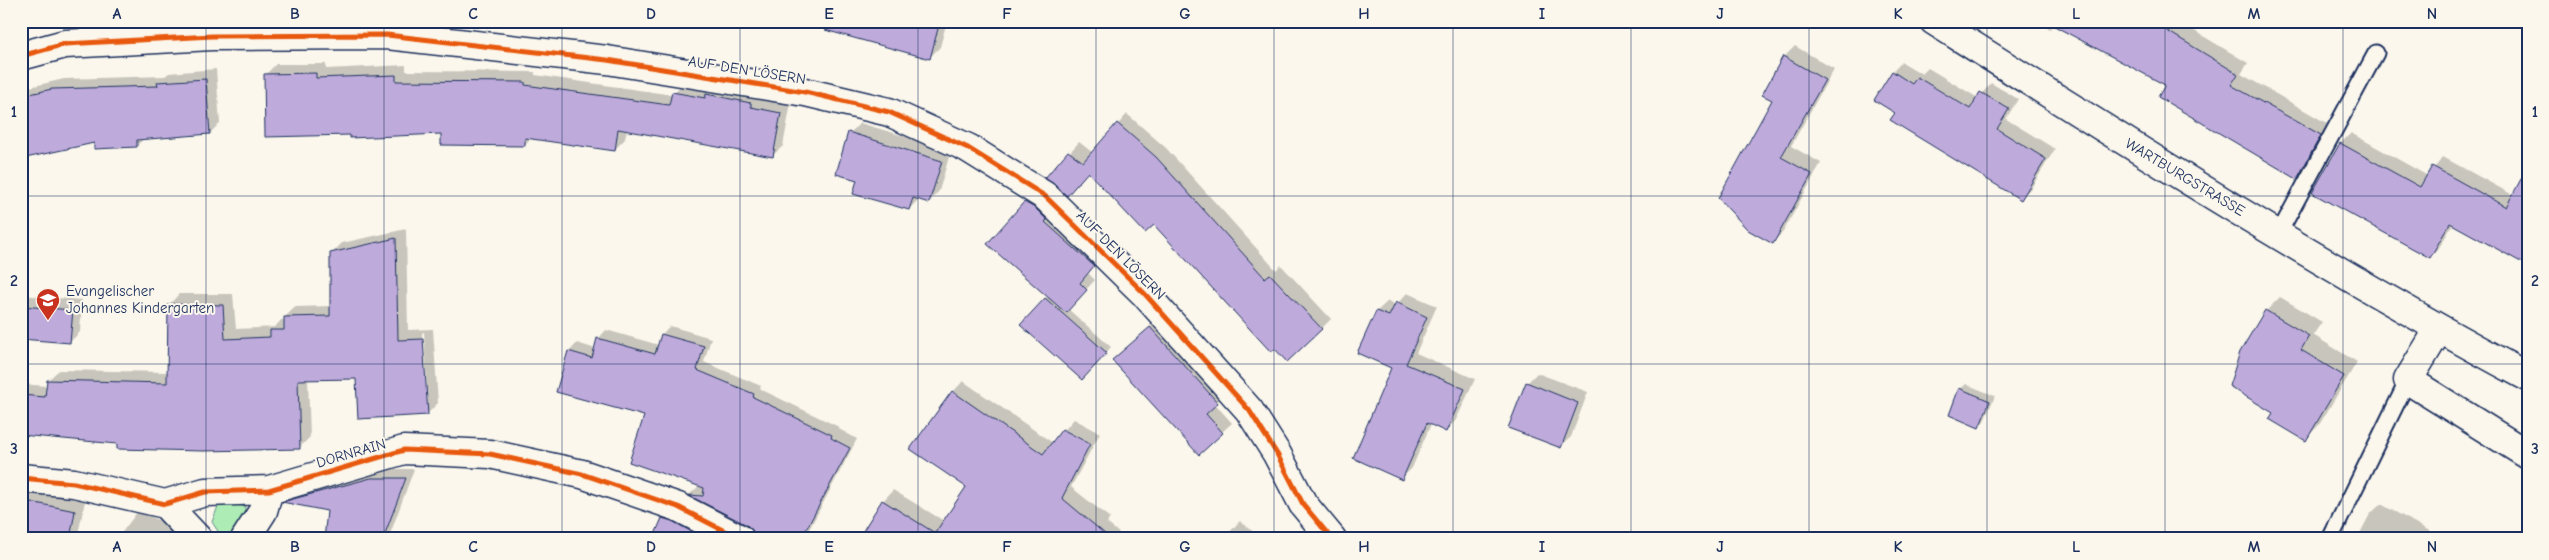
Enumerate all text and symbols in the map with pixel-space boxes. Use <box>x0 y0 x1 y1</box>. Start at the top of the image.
text: A <box>113 5 122 23</box>
text: B <box>290 5 300 23</box>
text: C <box>468 5 478 23</box>
text: D <box>646 5 656 23</box>
text: E <box>824 5 834 23</box>
text: F <box>1002 5 1012 23</box>
text: G <box>1179 5 1191 23</box>
text: H <box>1358 5 1370 23</box>
text: I <box>1539 5 1545 23</box>
text: J <box>1716 5 1724 23</box>
text: K <box>1893 5 1903 23</box>
text: L <box>2072 5 2080 23</box>
text: M <box>2248 5 2261 23</box>
text: N <box>2427 5 2437 23</box>
street label: AUF DEN LÖSERN <box>687 52 807 88</box>
text: 1 <box>11 103 17 121</box>
text: 1 <box>2532 103 2538 121</box>
street label: WARTBURGSTRASSE <box>2122 134 2248 220</box>
street label: AUF DEN LÖSERN <box>1073 207 1169 303</box>
text: 2 <box>10 272 18 290</box>
text: 2 <box>2531 272 2539 290</box>
place label: Evangelischer Johannes Kindergarten <box>66 282 214 317</box>
school or university icon: Evangelischer Johannes Kindergarten <box>35 287 61 321</box>
street label: DORNRAIN <box>314 435 388 471</box>
text: 3 <box>10 440 18 458</box>
text: 3 <box>2531 440 2539 458</box>
text: A <box>113 538 122 556</box>
text: B <box>290 538 300 556</box>
text: C <box>468 538 478 556</box>
text: D <box>646 538 656 556</box>
text: E <box>824 538 834 556</box>
text: F <box>1002 538 1012 556</box>
text: G <box>1179 538 1191 556</box>
text: H <box>1358 538 1370 556</box>
text: I <box>1539 538 1545 556</box>
text: J <box>1716 538 1724 556</box>
text: K <box>1893 538 1903 556</box>
text: L <box>2072 538 2080 556</box>
text: M <box>2248 538 2261 556</box>
text: N <box>2427 538 2437 556</box>

